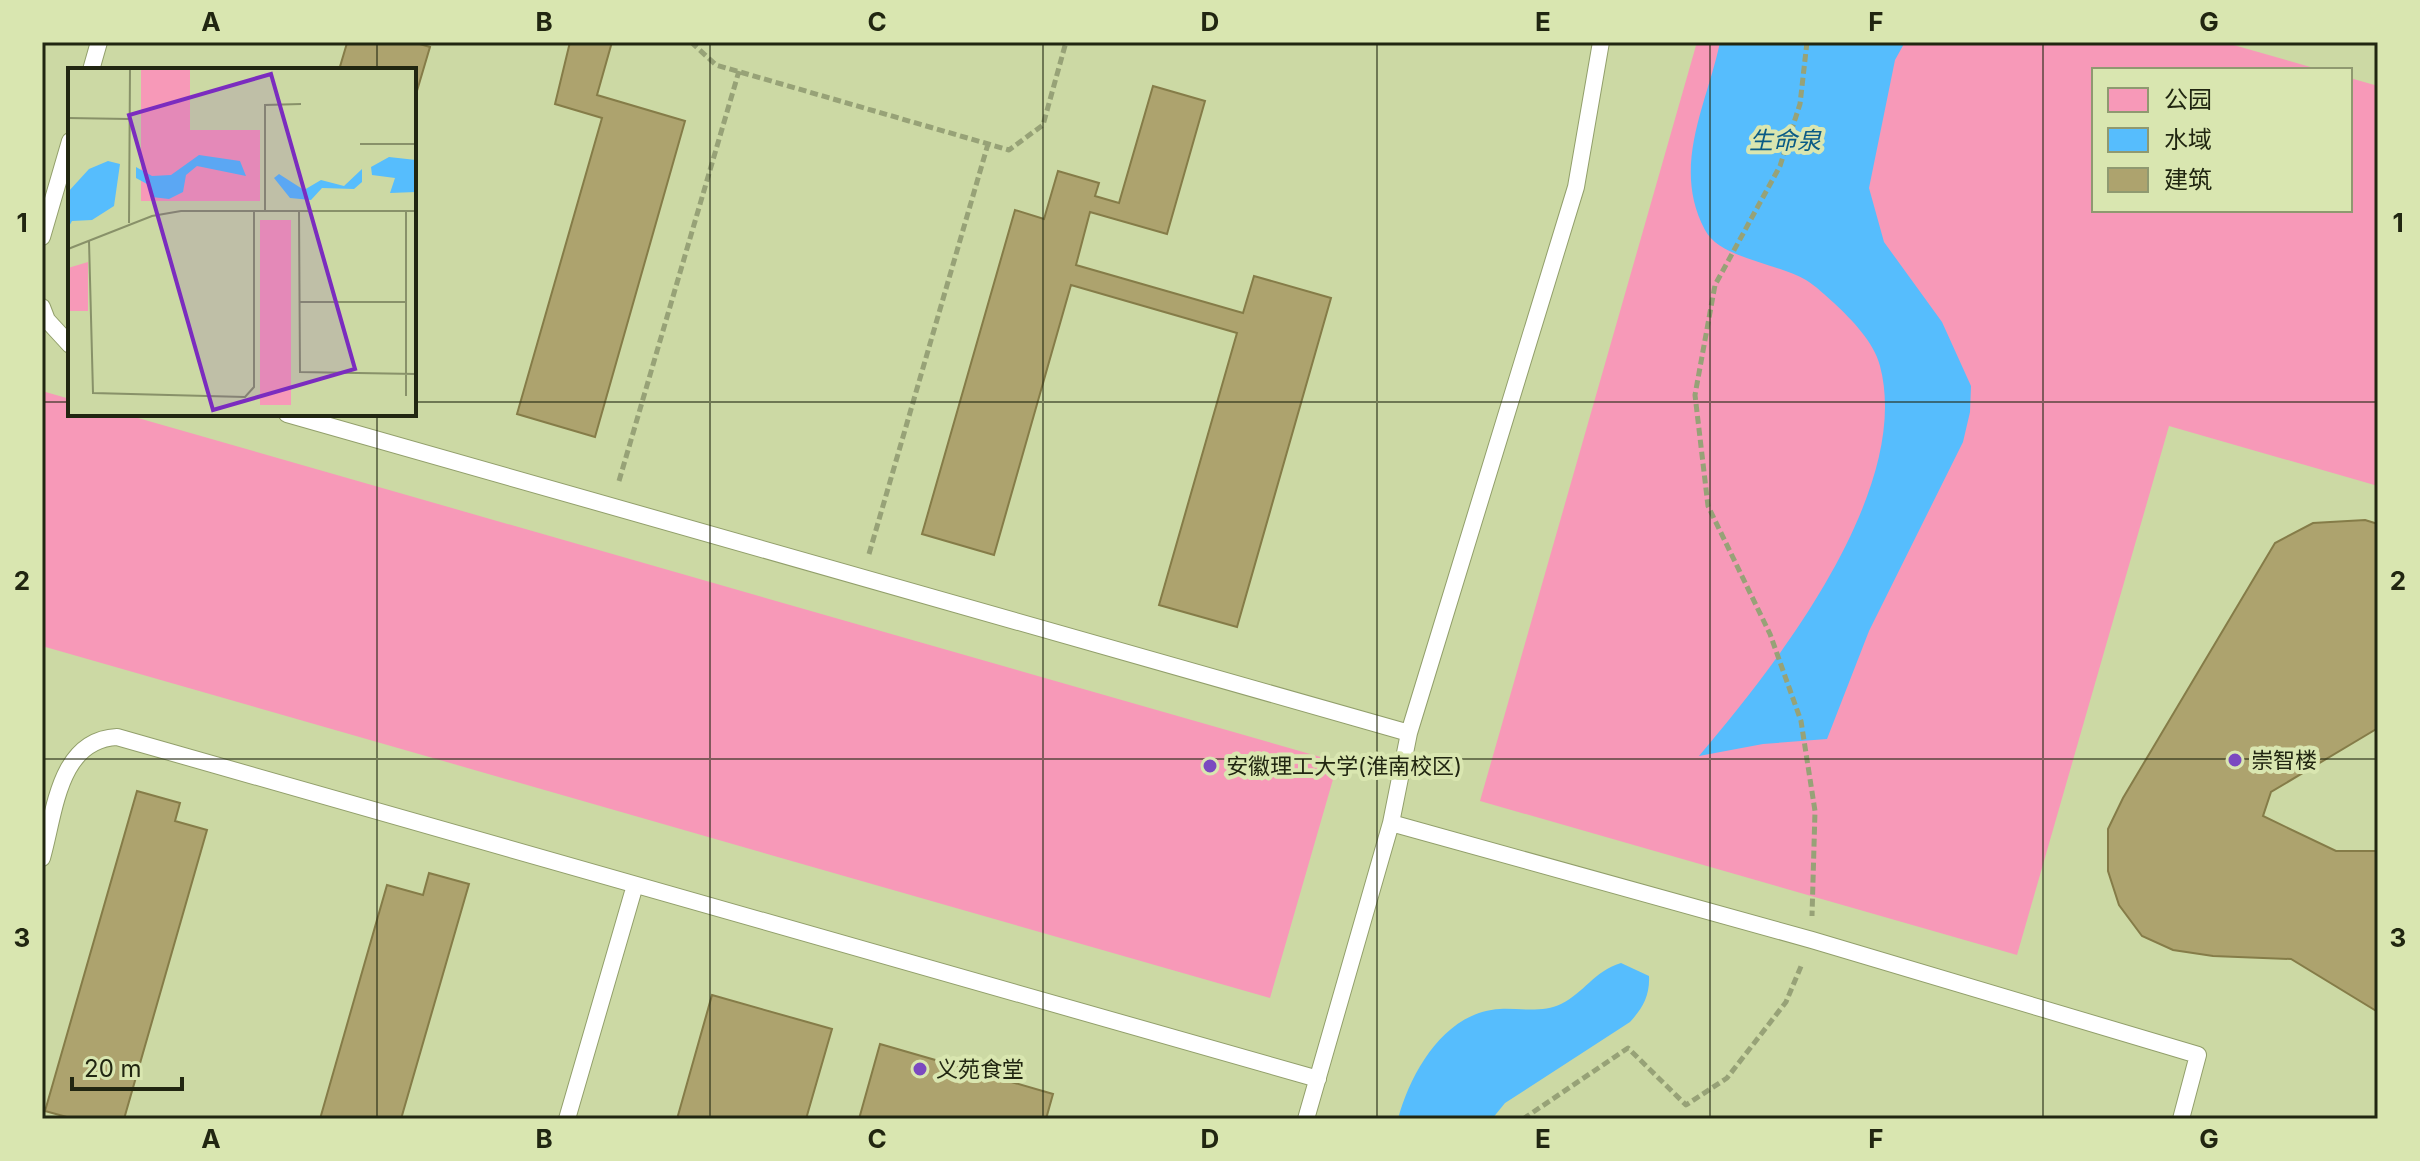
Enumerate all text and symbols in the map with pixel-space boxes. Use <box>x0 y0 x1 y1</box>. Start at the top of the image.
text: A <box>201 6 221 37</box>
text: B <box>535 6 553 37</box>
text: C <box>867 6 887 37</box>
text: D <box>1201 6 1219 37</box>
text: E <box>1535 6 1551 37</box>
text: F <box>1868 6 1884 37</box>
text: G <box>2199 6 2219 37</box>
inset map <box>68 68 416 416</box>
legend <box>2092 68 2352 212</box>
text: 公园 <box>2164 85 2212 114</box>
text: 水域 <box>2164 125 2212 154</box>
water label: 生命泉 <box>1749 126 1822 155</box>
text: 建筑 <box>2164 165 2212 194</box>
text: 1 <box>16 207 28 238</box>
text: 1 <box>2392 207 2404 238</box>
text: 2 <box>14 565 30 596</box>
text: 2 <box>2390 565 2406 596</box>
place label: 崇智楼 <box>2251 747 2317 773</box>
marker: 崇智楼 <box>2226 751 2244 769</box>
place label: 安徽理工大学(淮南校区) <box>1226 753 1462 779</box>
marker: 安徽理工大学(淮南校区) <box>1201 757 1219 775</box>
text: 3 <box>14 922 30 953</box>
text: 3 <box>2390 922 2406 953</box>
scale bar <box>72 1041 182 1091</box>
text: 20 m <box>84 1054 142 1083</box>
place label: 义苑食堂 <box>936 1056 1024 1082</box>
marker: 义苑食堂 <box>911 1060 929 1078</box>
text: A <box>201 1123 221 1154</box>
text: B <box>535 1123 553 1154</box>
text: C <box>867 1123 887 1154</box>
text: D <box>1201 1123 1219 1154</box>
text: E <box>1535 1123 1551 1154</box>
text: F <box>1868 1123 1884 1154</box>
text: G <box>2199 1123 2219 1154</box>

